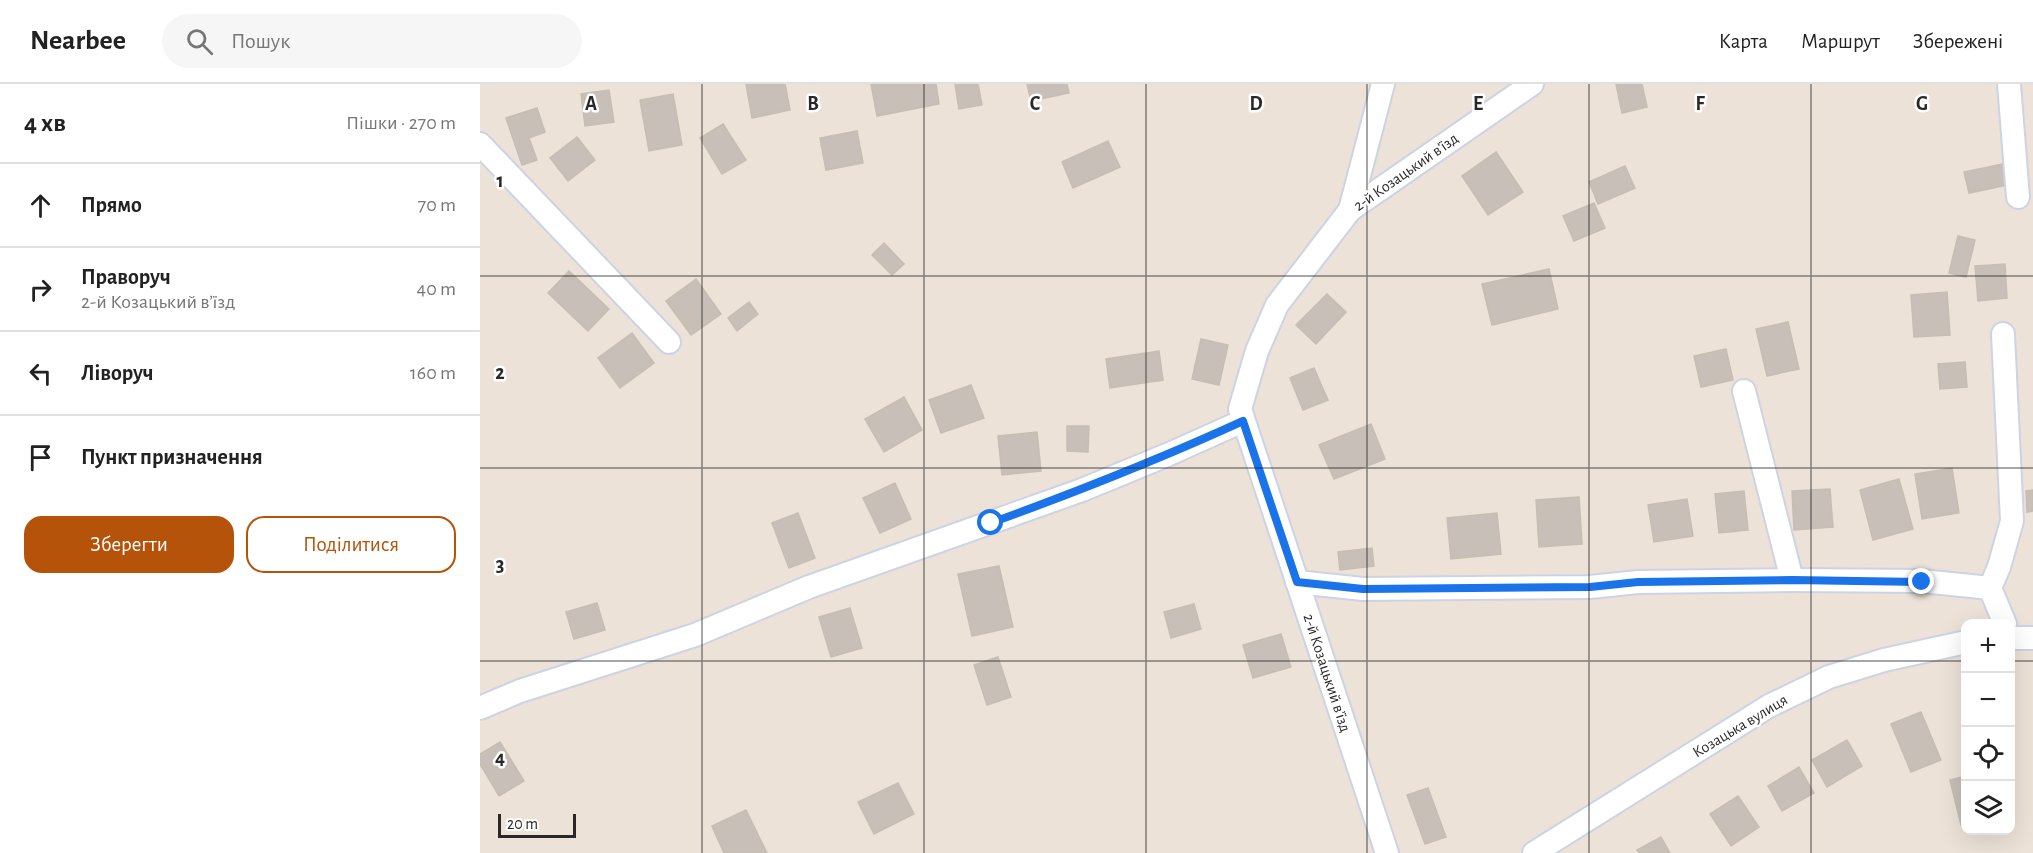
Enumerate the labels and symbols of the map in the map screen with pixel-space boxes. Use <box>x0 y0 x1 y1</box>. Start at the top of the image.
text: A <box>585 94 597 114</box>
text: B <box>807 94 819 114</box>
text: C <box>1030 94 1041 114</box>
text: D <box>1249 94 1263 114</box>
text: E <box>1473 94 1483 114</box>
text: F <box>1695 94 1705 114</box>
text: G <box>1916 94 1928 114</box>
street label: 2-й Козацький в’їзд <box>1351 130 1461 214</box>
text: 1 <box>496 171 504 191</box>
text: 2 <box>495 363 505 383</box>
route start <box>977 509 1003 535</box>
text: 3 <box>496 555 504 575</box>
route end <box>1908 568 1934 594</box>
street label: 2-й Козацький в’їзд <box>1300 612 1354 734</box>
street label: Козацька вулиця <box>1690 691 1791 761</box>
text: 4 <box>495 748 505 768</box>
scale bar <box>498 811 576 838</box>

